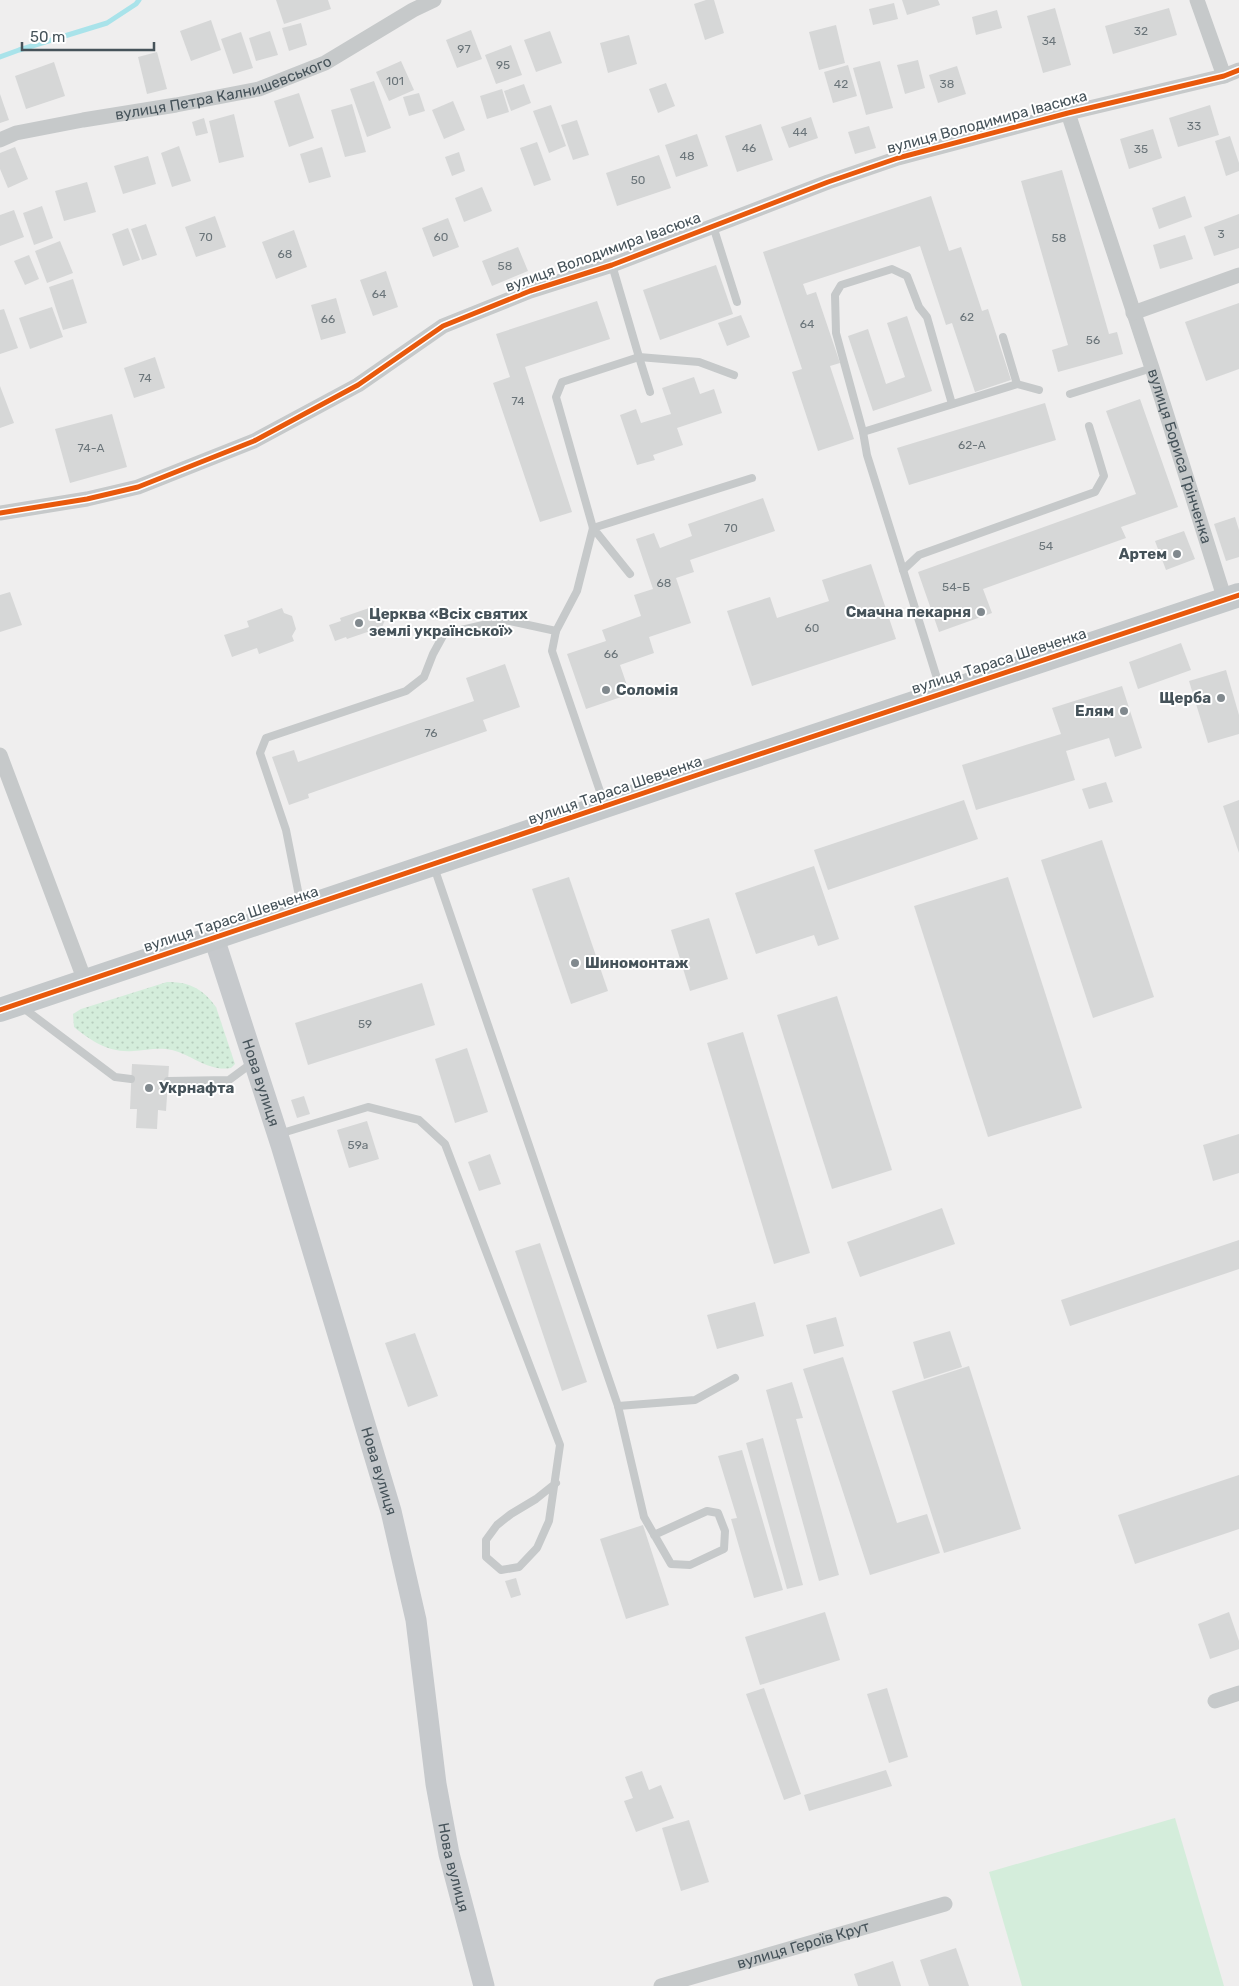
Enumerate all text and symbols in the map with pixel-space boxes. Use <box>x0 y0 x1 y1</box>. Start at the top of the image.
scale bar <box>22 20 155 52</box>
house number: 32 <box>1134 24 1148 38</box>
text: 50 m <box>30 28 65 46</box>
house number: 34 <box>1042 34 1057 48</box>
house number: 97 <box>457 42 471 56</box>
street label: вулиця Петра Калнишевського <box>114 52 335 124</box>
house number: 95 <box>496 58 510 72</box>
house number: 101 <box>386 74 404 88</box>
house number: 42 <box>834 77 848 91</box>
house number: 38 <box>940 77 954 91</box>
street label: вулиця Володимира Івасюка <box>885 87 1089 157</box>
house number: 33 <box>1187 119 1201 133</box>
house number: 44 <box>793 125 808 139</box>
house number: 46 <box>742 141 756 155</box>
house number: 35 <box>1134 142 1148 156</box>
house number: 48 <box>679 149 695 163</box>
house number: 50 <box>631 173 645 187</box>
street label: вулиця Володимира Івасюка <box>503 208 703 296</box>
house number: 3 <box>1217 227 1225 241</box>
house number: 70 <box>199 230 213 244</box>
house number: 60 <box>434 230 448 244</box>
house number: 58 <box>1052 231 1066 245</box>
house number: 68 <box>278 247 292 261</box>
house number: 58 <box>498 259 512 273</box>
house number: 64 <box>372 287 387 301</box>
house number: 62 <box>960 310 974 324</box>
house number: 66 <box>321 312 335 326</box>
house number: 64 <box>800 317 815 331</box>
house number: 56 <box>1086 333 1100 347</box>
street label: вулиця Бориса Грінченка <box>1144 367 1216 546</box>
house number: 74 <box>138 371 152 385</box>
house number: 74 <box>511 394 525 408</box>
house number: 62-А <box>958 438 986 452</box>
house number: 74-А <box>77 441 105 455</box>
house number: 70 <box>724 521 738 535</box>
house number: 54 <box>1039 539 1054 553</box>
place label: Артем <box>1119 545 1167 563</box>
marker: Артем <box>1171 548 1183 560</box>
house number: 68 <box>657 576 671 590</box>
house number: 54-Б <box>942 580 970 594</box>
place label: Смачна пекарня <box>846 603 971 621</box>
place label: Церква «Всіх святих землі української» <box>369 605 528 640</box>
marker: Смачна пекарня <box>975 606 987 618</box>
marker: Церква «Всіх святих землі української» <box>353 617 365 629</box>
house number: 60 <box>805 621 819 635</box>
street label: вулиця Тараса Шевченка <box>909 624 1089 698</box>
house number: 66 <box>604 647 618 661</box>
place label: Соломiя <box>616 681 678 699</box>
marker: Соломiя <box>600 684 612 696</box>
place label: Щерба <box>1159 689 1211 707</box>
marker: Щерба <box>1215 692 1227 704</box>
place label: Елям <box>1075 702 1114 720</box>
marker: Елям <box>1118 705 1130 717</box>
house number: 76 <box>424 726 438 740</box>
street label: вулиця Тараса Шевченка <box>526 752 704 828</box>
street label: вулиця Тараса Шевченка <box>141 882 321 956</box>
place label: Шиномонтаж <box>585 954 689 972</box>
marker: Шиномонтаж <box>569 957 581 969</box>
house number: 59 <box>358 1017 372 1031</box>
street label: Нова вулиця <box>238 1036 283 1129</box>
place label: Укрнафта <box>159 1079 234 1097</box>
marker: Укрнафта <box>143 1082 155 1094</box>
house number: 59а <box>348 1138 368 1152</box>
street label: Нова вулиця <box>357 1425 401 1517</box>
street label: Нова вулиця <box>434 1821 473 1914</box>
street label: вулиця Героїв Крут <box>735 1917 872 1973</box>

